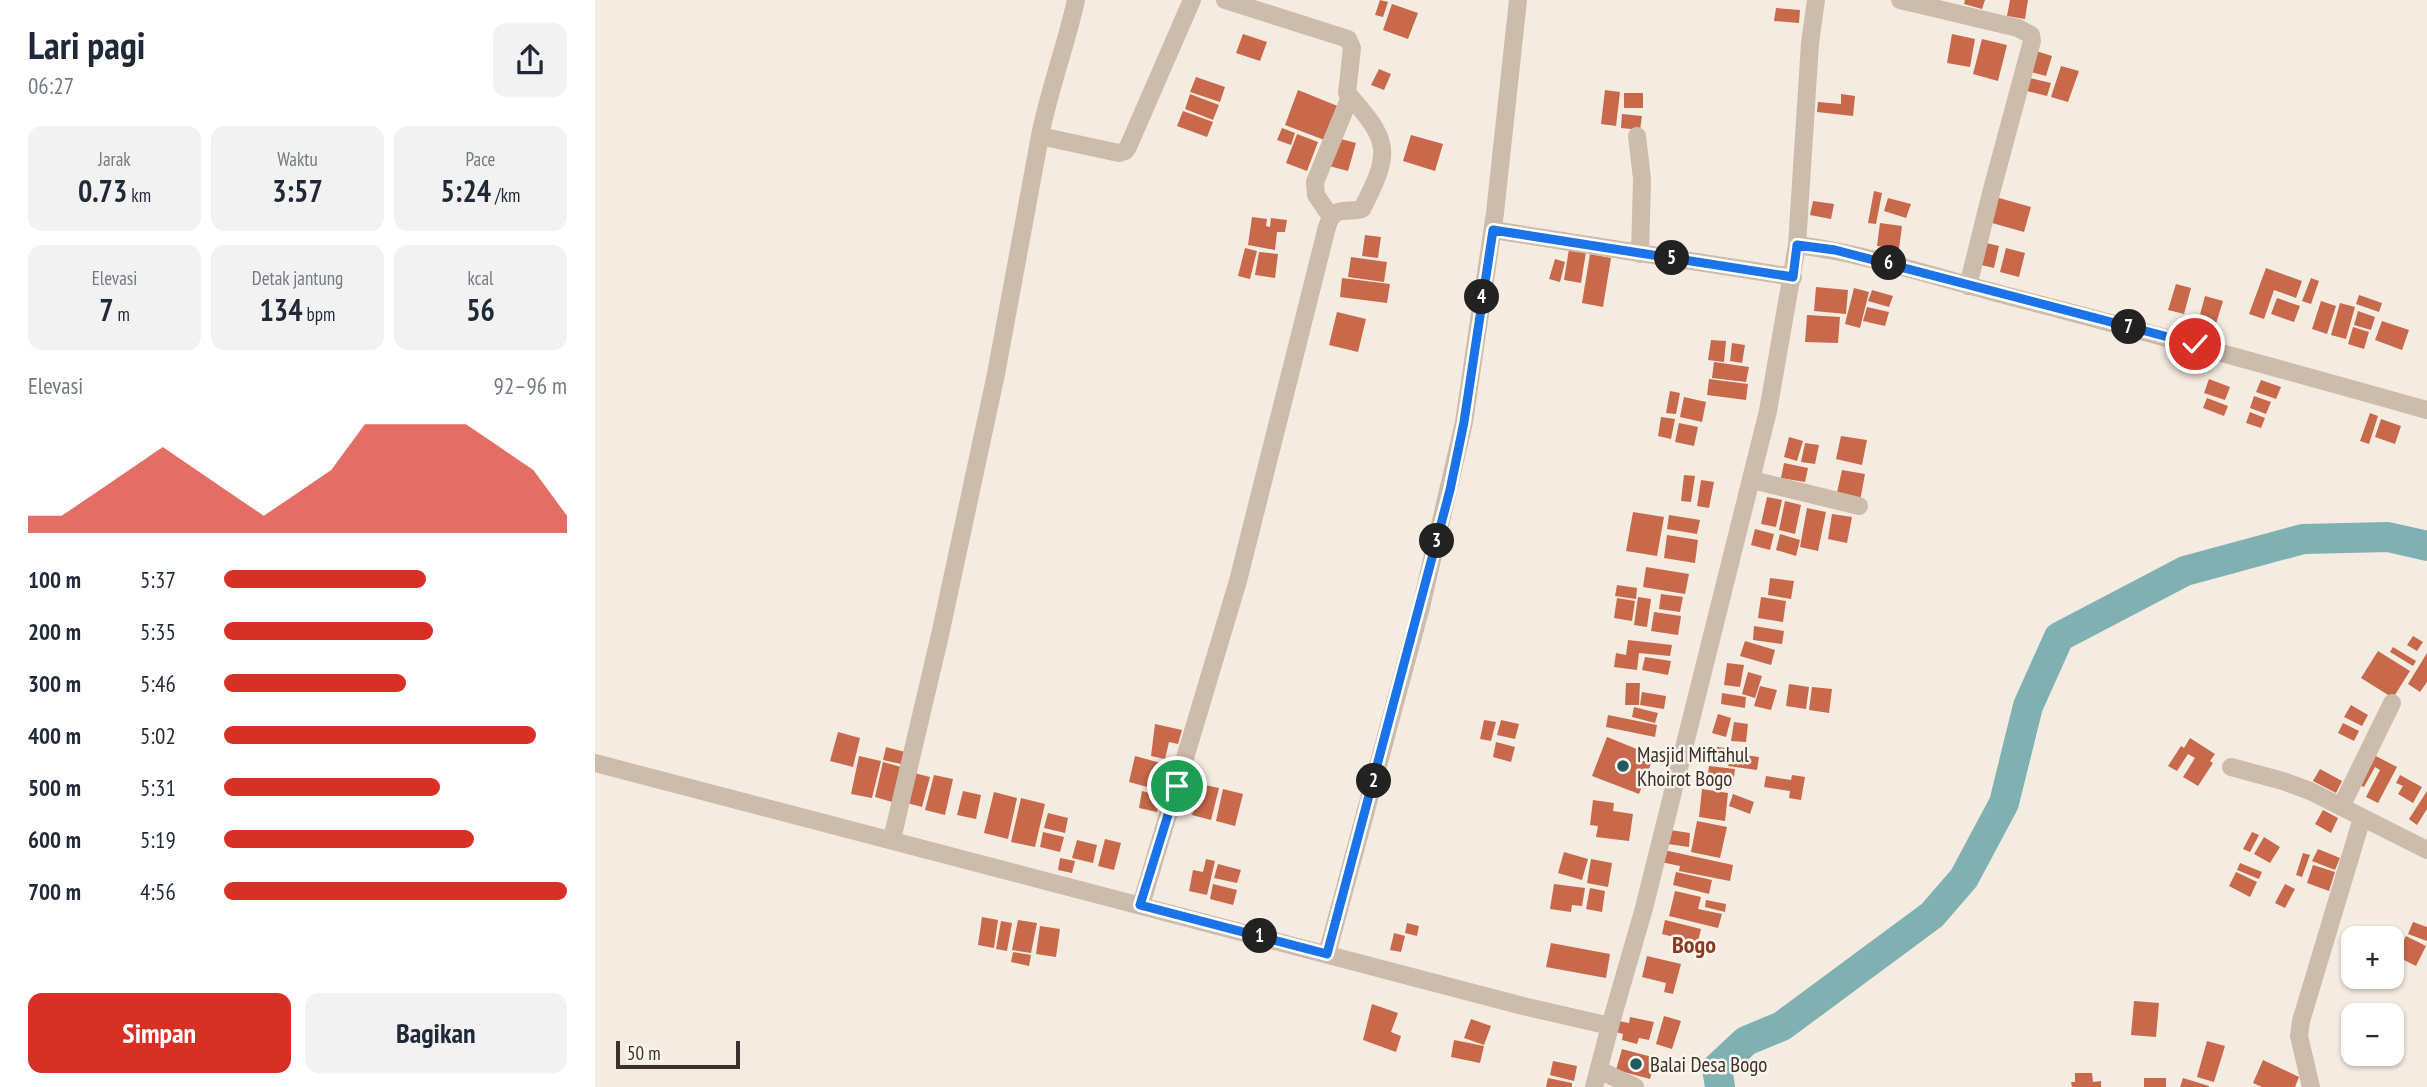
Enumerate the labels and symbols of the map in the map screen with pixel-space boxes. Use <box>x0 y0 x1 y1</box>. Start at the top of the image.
pin: 5 <box>1655 240 1689 276</box>
pin: 6 <box>1871 246 1907 280</box>
pin: 4 <box>1465 280 1499 314</box>
pin: 7 <box>2111 310 2147 344</box>
pin <box>2165 314 2225 374</box>
pin: 3 <box>1419 524 1455 558</box>
place label: Masjid Miftahul Khoirot Bogo <box>1637 741 1749 792</box>
pin <box>1147 756 1207 816</box>
marker: Masjid Miftahul Khoirot Bogo <box>1615 758 1631 774</box>
pin: 2 <box>1357 764 1391 798</box>
pin: 1 <box>1243 918 1277 954</box>
district label: Bogo <box>1672 929 1716 960</box>
scale bar <box>616 1038 740 1070</box>
place label: Balai Desa Bogo <box>1650 1051 1767 1078</box>
marker: Balai Desa Bogo <box>1628 1056 1644 1072</box>

